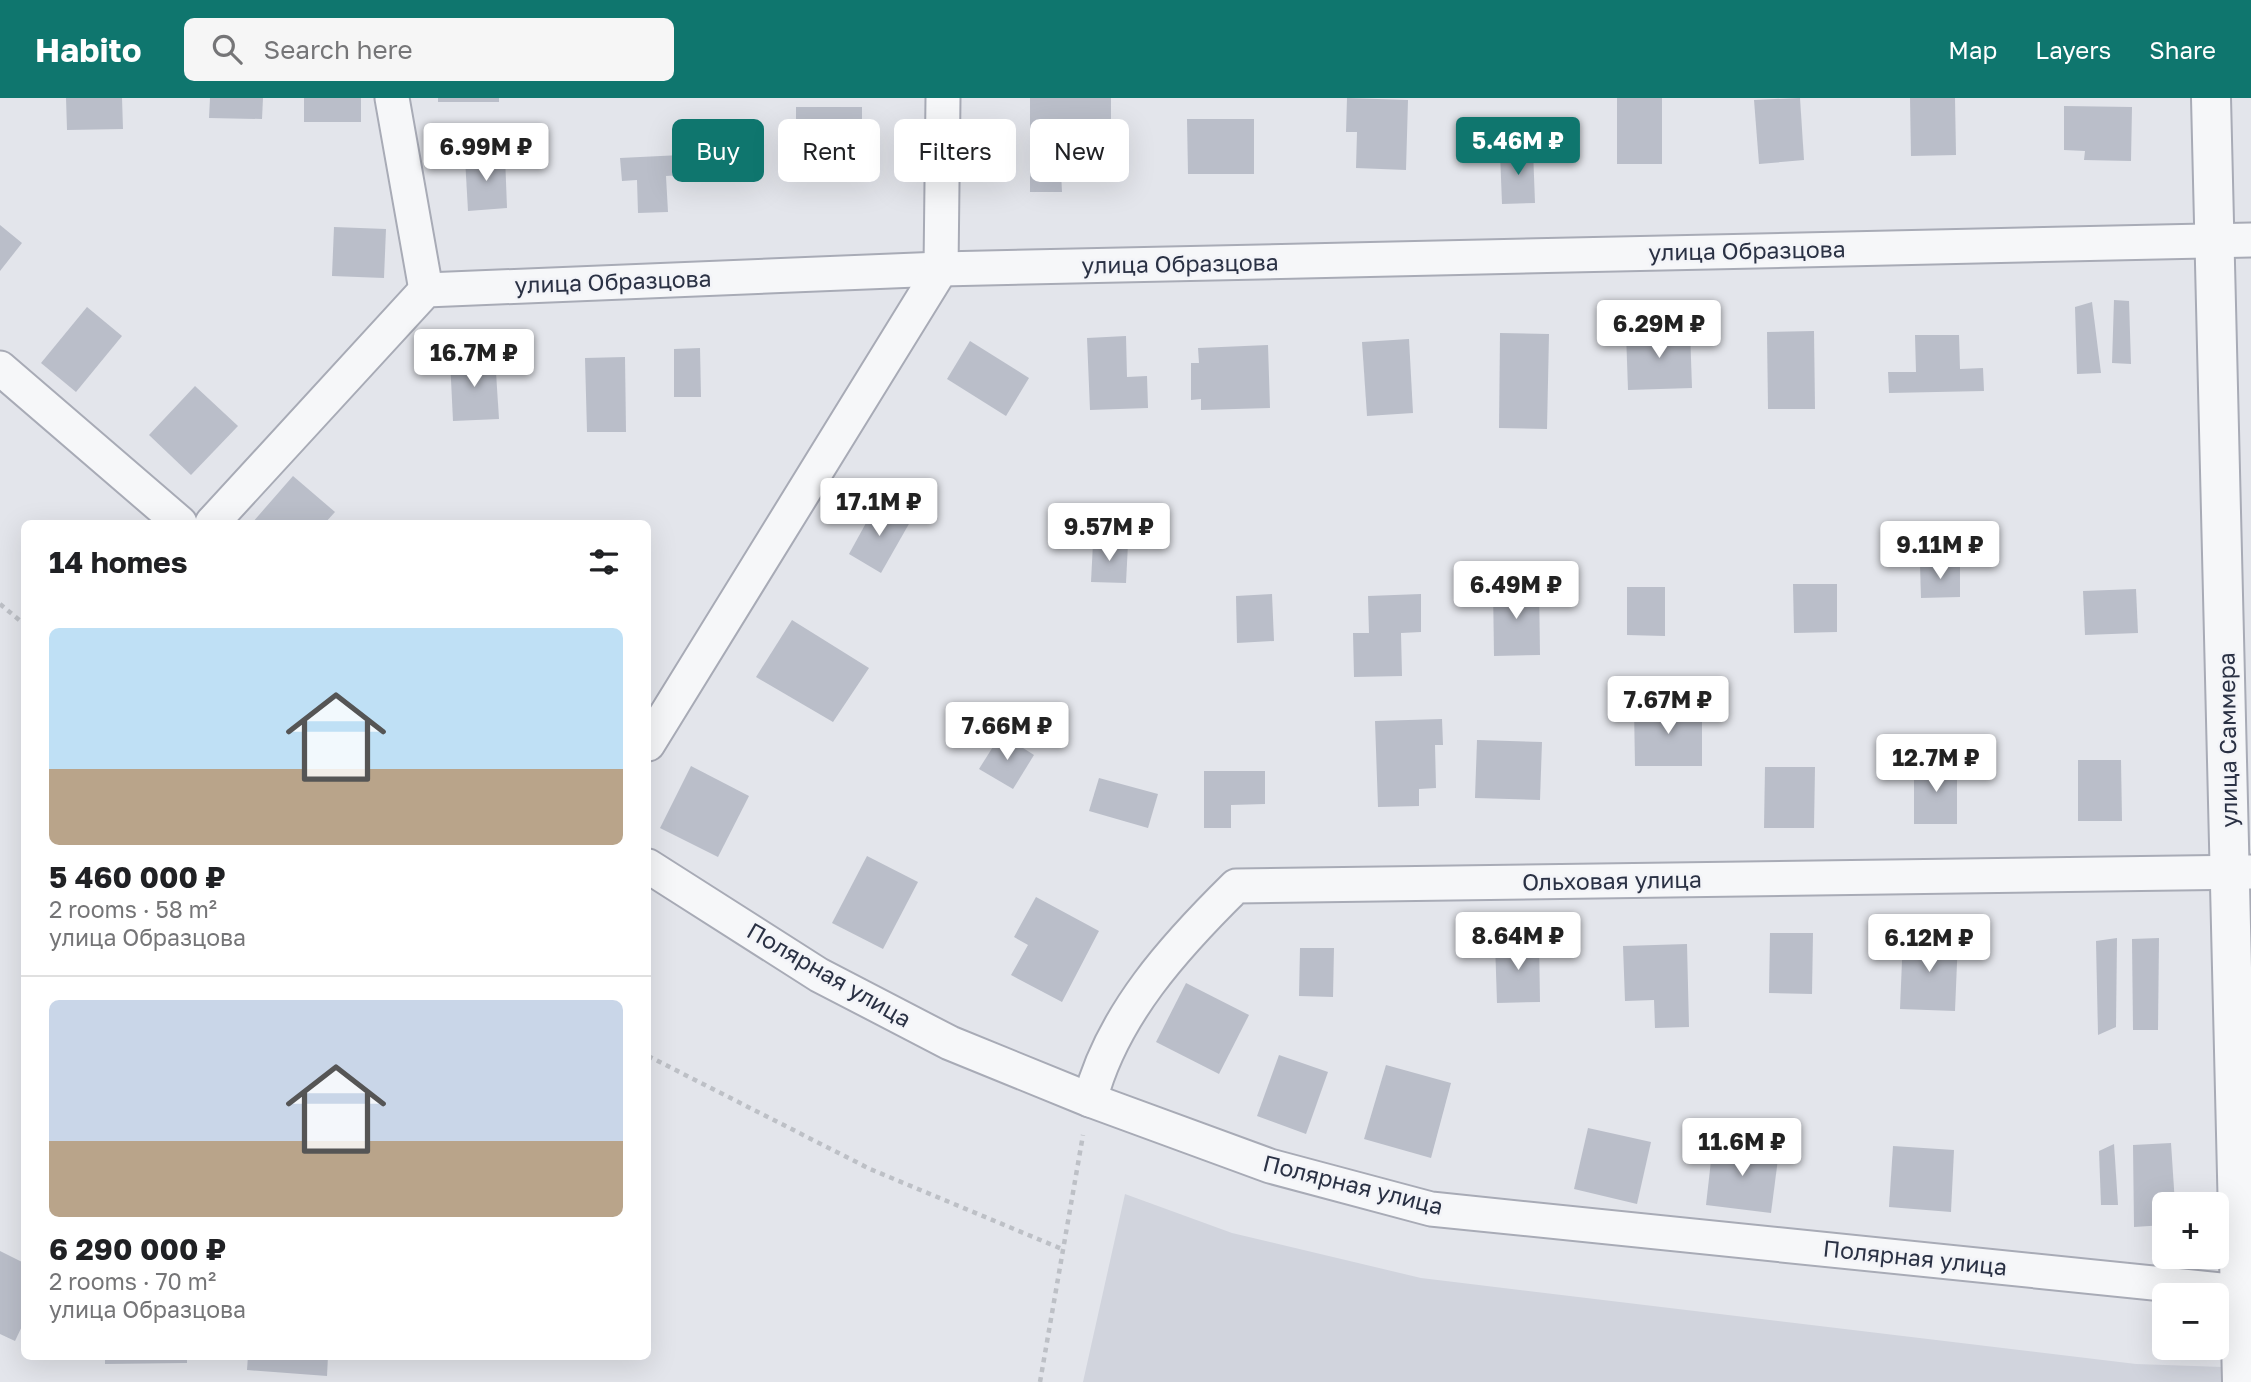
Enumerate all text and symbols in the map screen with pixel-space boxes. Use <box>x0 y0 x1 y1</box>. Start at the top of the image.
search box <box>184 18 674 81</box>
text: Habito <box>35 30 142 69</box>
icon: search <box>208 30 246 68</box>
text: Search here <box>264 34 413 65</box>
text: Map <box>1948 35 1997 64</box>
text: Layers <box>2035 35 2111 64</box>
text: Share <box>2149 35 2216 64</box>
pin: 5.46M ₽ <box>1453 118 1583 177</box>
chip: Buy <box>672 119 764 182</box>
chip: Rent <box>778 119 880 182</box>
chip: Filters <box>894 119 1016 182</box>
chip: New <box>1030 119 1129 182</box>
pin: 6.99M ₽ <box>421 123 551 183</box>
text: 5.46M ₽ <box>1472 126 1564 154</box>
text: 6.99M ₽ <box>440 132 532 160</box>
street label: улица Образцова <box>1648 234 1846 266</box>
street label: улица Образцова <box>1081 247 1279 279</box>
street label: улица Образцова <box>514 264 712 298</box>
pin: 6.29M ₽ <box>1594 300 1724 360</box>
text: 6.29M ₽ <box>1613 309 1705 337</box>
pin: 16.7M ₽ <box>409 330 539 389</box>
text: 16.7M ₽ <box>430 338 518 366</box>
pin: 17.1M ₽ <box>814 478 944 538</box>
text: 17.1M ₽ <box>836 487 922 515</box>
pin: 9.57M ₽ <box>1044 504 1174 563</box>
text: 9.57M ₽ <box>1064 512 1154 540</box>
pin: 9.11M ₽ <box>1875 522 2005 581</box>
text: 9.11M ₽ <box>1896 530 1984 558</box>
icon: filters <box>585 543 623 581</box>
text: 14 homes <box>49 544 188 580</box>
pin: 6.49M ₽ <box>1451 561 1581 621</box>
text: 6.49M ₽ <box>1470 570 1562 598</box>
street label: улица Саммера <box>2211 652 2243 828</box>
icon: home <box>273 674 399 800</box>
pin: 7.67M ₽ <box>1603 676 1733 736</box>
text: 7.67M ₽ <box>1624 685 1712 713</box>
pin: 7.66M ₽ <box>942 702 1072 762</box>
text: 7.66M ₽ <box>962 711 1052 739</box>
pin: 12.7M ₽ <box>1871 734 2001 794</box>
text: 12.7M ₽ <box>1892 743 1980 771</box>
text: 5 460 000 ₽ <box>49 859 226 895</box>
street label: Ольховая улица <box>1522 864 1702 896</box>
text: 2 rooms · 58 m² <box>49 895 217 923</box>
pin: 8.64M ₽ <box>1453 912 1583 972</box>
pin: 6.12M ₽ <box>1864 914 1994 974</box>
street label: Полярная улица <box>742 916 917 1032</box>
text: 8.64M ₽ <box>1472 921 1564 949</box>
text: улица Образцова <box>49 923 246 951</box>
text: 6.12M ₽ <box>1884 923 1974 951</box>
icon: home <box>273 1046 399 1172</box>
pin: 11.6M ₽ <box>1677 1118 1807 1178</box>
text: 11.6M ₽ <box>1698 1127 1786 1155</box>
street label: Полярная улица <box>1260 1148 1446 1220</box>
map controls <box>2152 1192 2229 1360</box>
button: + <box>2152 1192 2229 1269</box>
text: 6 290 000 ₽ <box>49 1231 226 1267</box>
street label: Полярная улица <box>1822 1233 2008 1281</box>
text: 2 rooms · 70 m² <box>49 1267 216 1295</box>
button: − <box>2152 1283 2229 1360</box>
text: улица Образцова <box>49 1295 246 1323</box>

